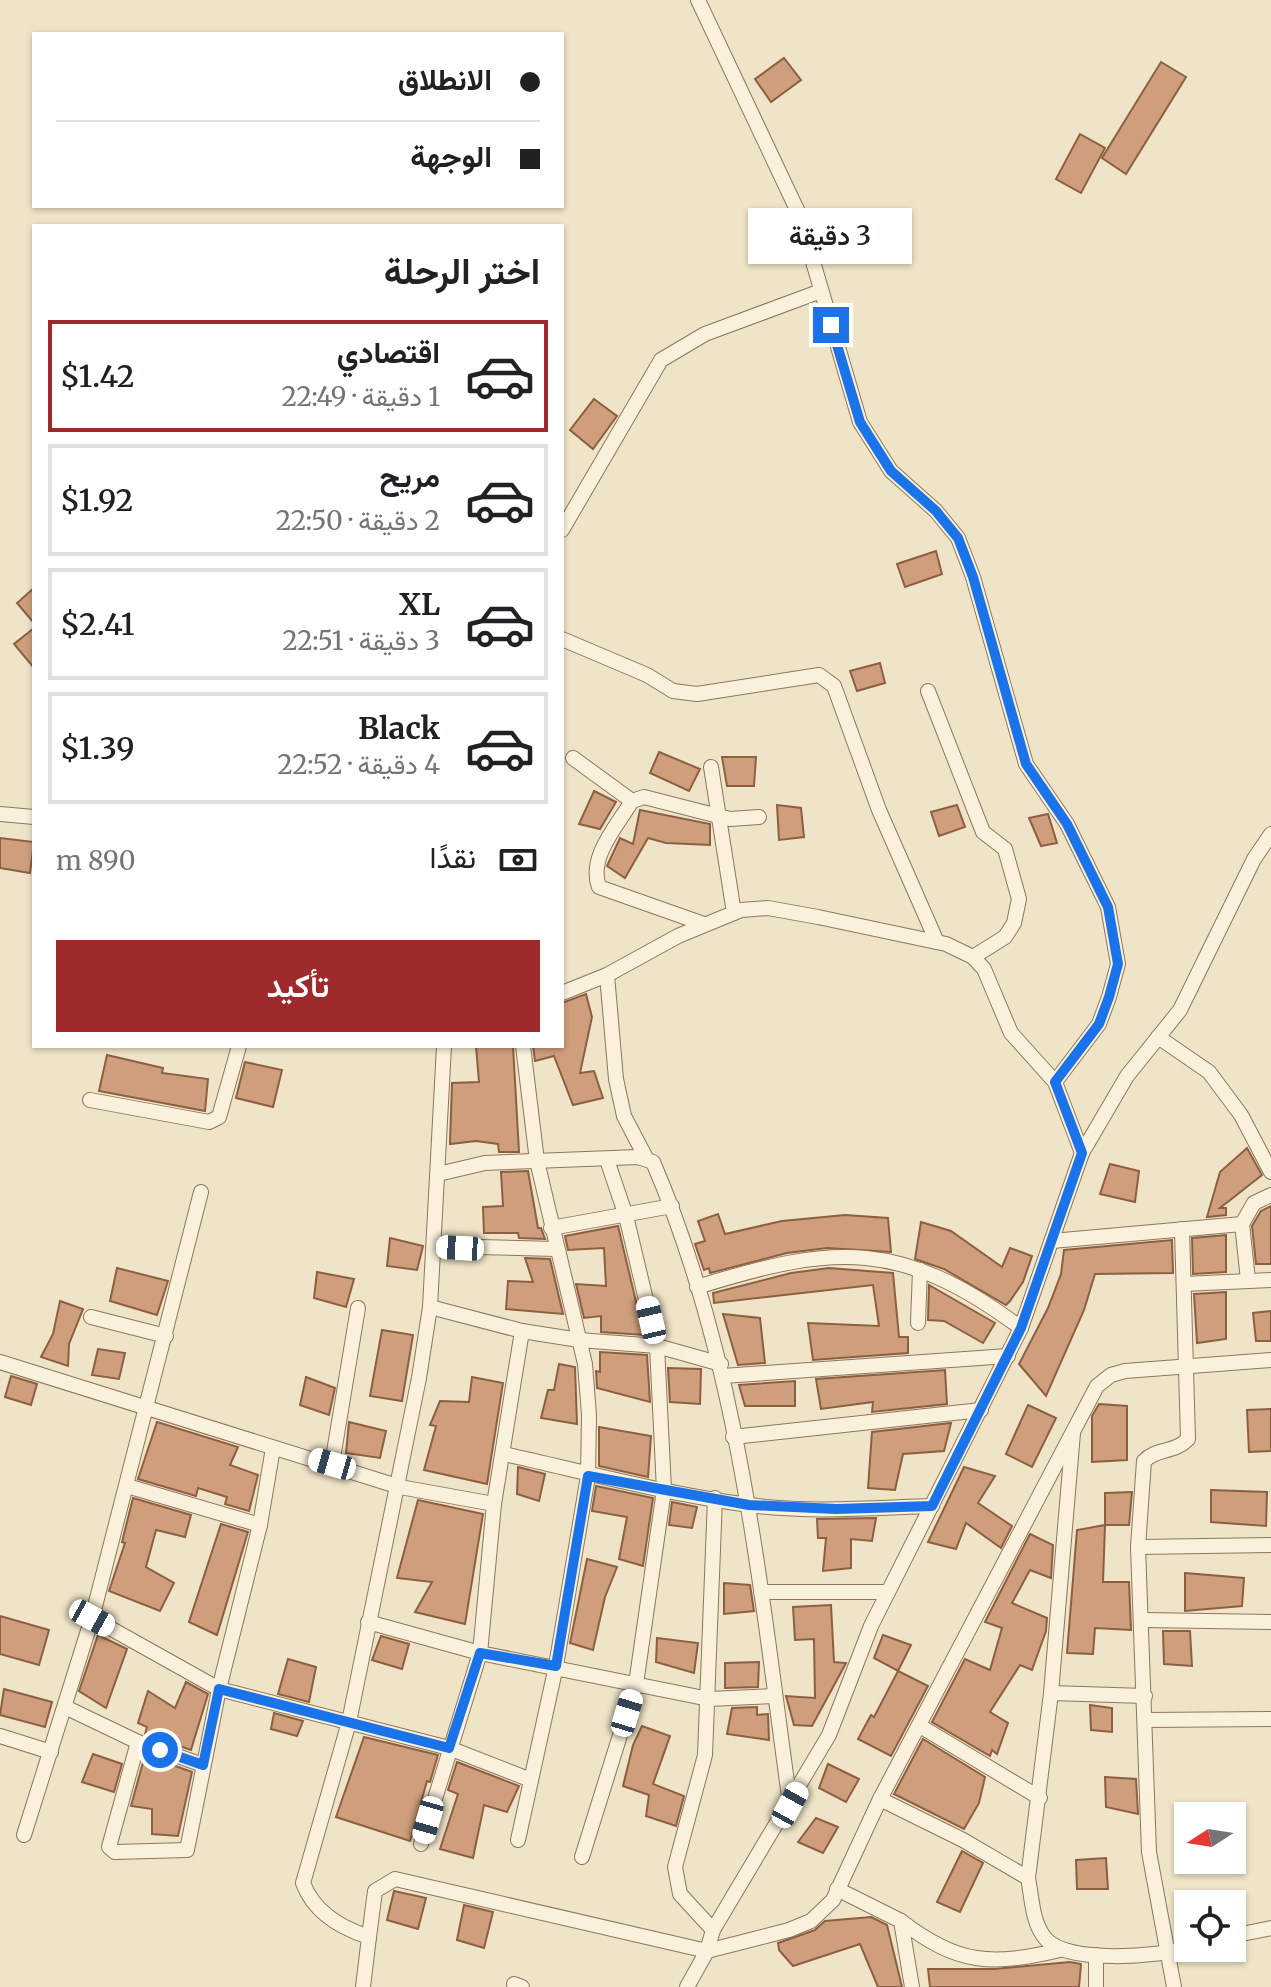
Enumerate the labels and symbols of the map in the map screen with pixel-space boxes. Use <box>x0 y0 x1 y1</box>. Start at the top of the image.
callout: 3 دقيقة <box>749 209 913 265</box>
route end <box>813 307 849 343</box>
car <box>435 1235 485 1261</box>
car <box>634 1294 668 1346</box>
car <box>306 1446 358 1482</box>
car <box>65 1596 119 1640</box>
car <box>609 1687 645 1739</box>
route start <box>142 1732 178 1768</box>
car <box>768 1778 812 1832</box>
car <box>410 1794 446 1846</box>
north arrow <box>1174 1802 1246 1874</box>

